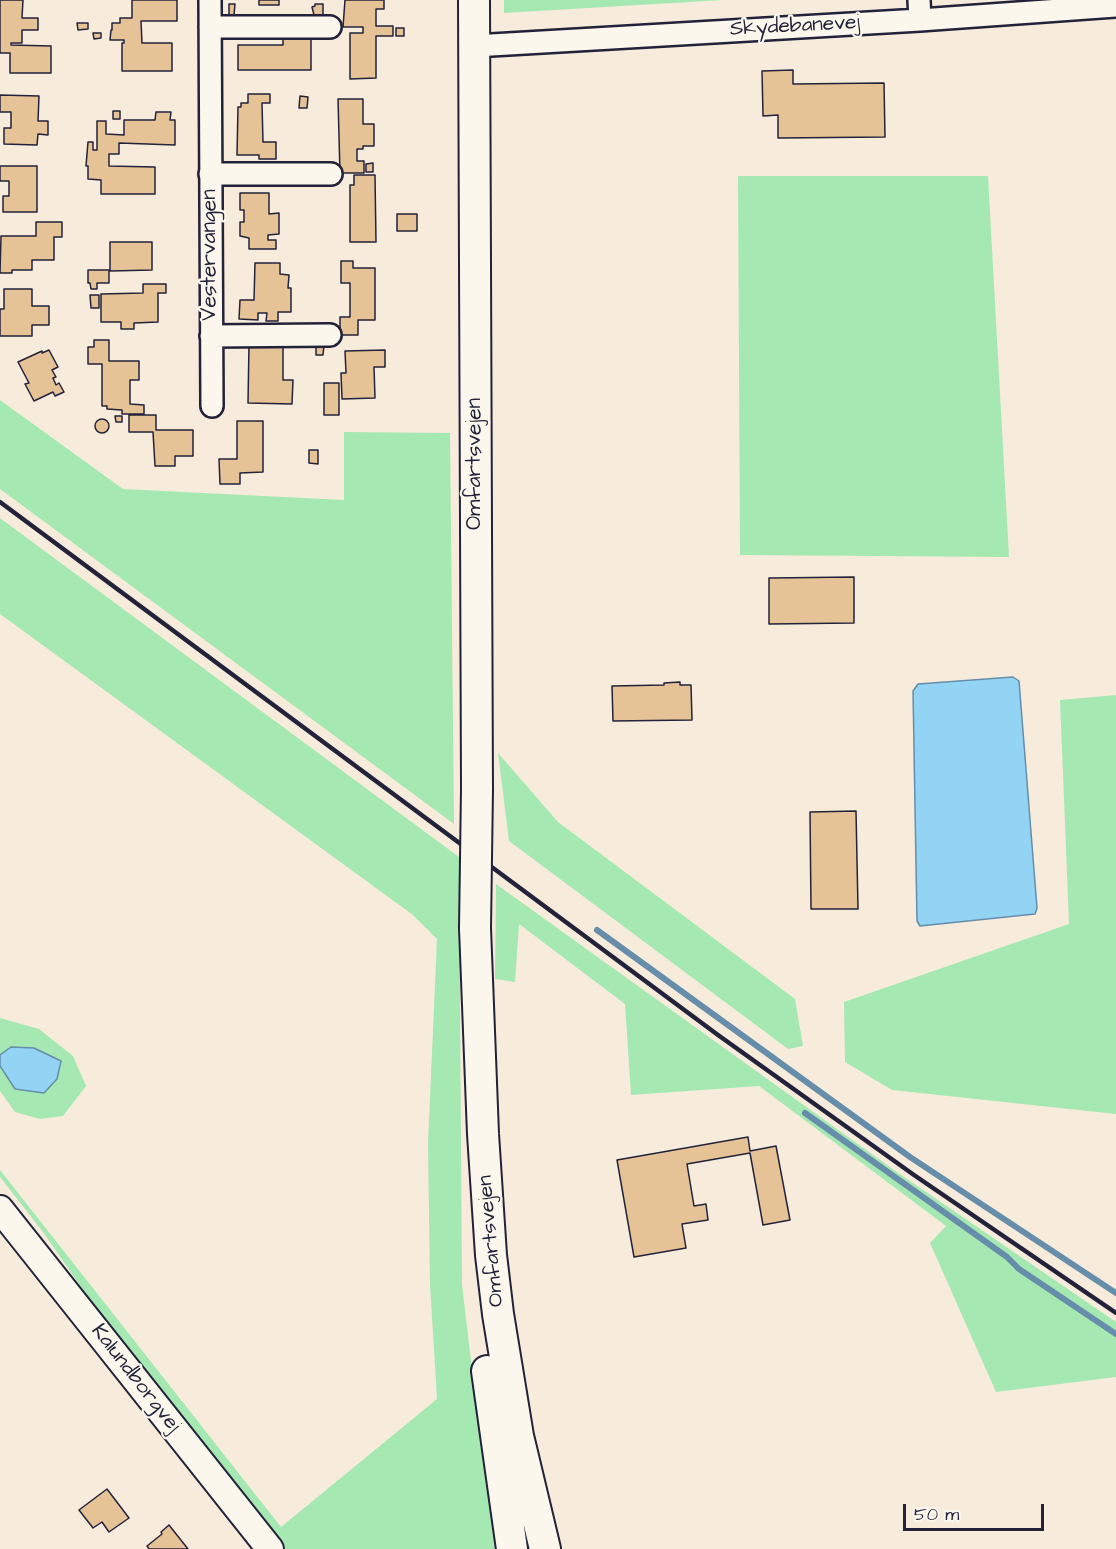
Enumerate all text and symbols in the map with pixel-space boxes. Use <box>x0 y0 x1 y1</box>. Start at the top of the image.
street label: Skydebanevej <box>729 11 861 43</box>
street label: Vestervangen <box>198 189 224 321</box>
street label: Omfartsvejen <box>463 398 489 530</box>
street label: Omfartsvejen <box>474 1174 510 1308</box>
street label: Kalundborgvej <box>85 1320 185 1438</box>
scale bar <box>906 1492 1047 1530</box>
text: 50 m <box>914 1502 959 1527</box>

